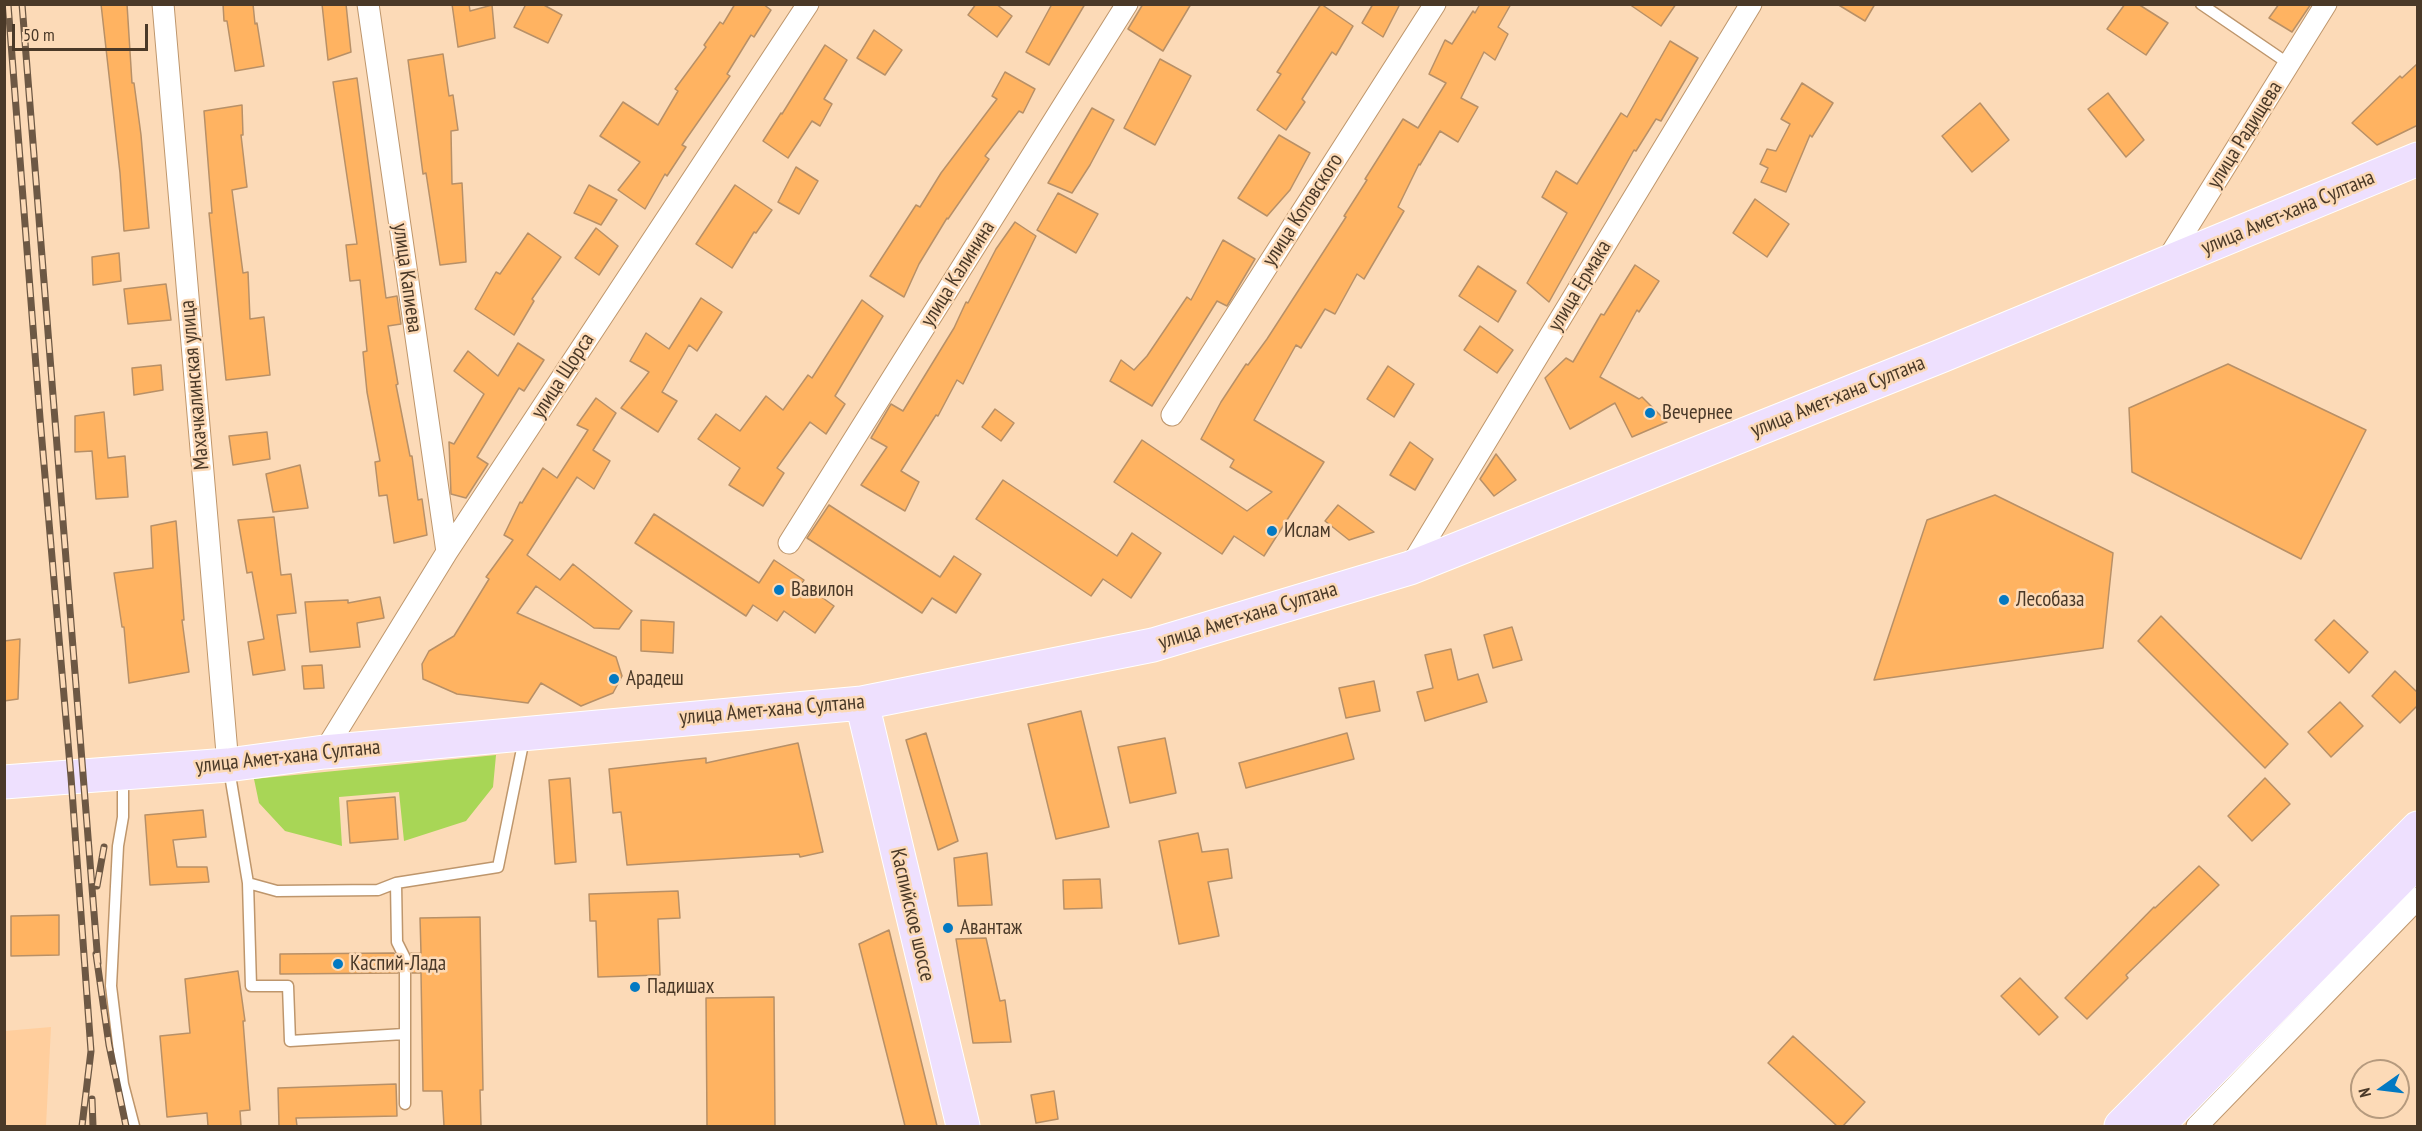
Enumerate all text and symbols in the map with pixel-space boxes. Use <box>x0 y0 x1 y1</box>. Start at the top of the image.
scale bar <box>15 12 152 50</box>
text: 50 m <box>23 23 55 46</box>
street label: улица Радищева <box>2202 77 2288 193</box>
street label: улица Котовского <box>1257 149 1349 271</box>
street label: улица Амет-хана Султана <box>2198 165 2378 261</box>
street label: улица Калинина <box>916 216 1000 332</box>
street label: улица Капиева <box>387 222 427 334</box>
street label: улица Ермака <box>1543 236 1617 336</box>
street label: Махачкалинская улица <box>175 299 215 471</box>
street label: улица Щорса <box>526 329 600 423</box>
street label: улица Амет-хана Султана <box>1747 351 1929 443</box>
place label: Вечернее <box>1662 400 1733 426</box>
marker: Вечернее <box>1643 406 1657 420</box>
place label: Ислам <box>1284 518 1331 544</box>
marker: Ислам <box>1265 524 1279 538</box>
place label: Вавилон <box>791 577 854 603</box>
street label: улица Амет-хана Султана <box>1156 577 1340 655</box>
marker: Вавилон <box>772 583 786 597</box>
place label: Лесобаза <box>2016 587 2084 613</box>
marker: Лесобаза <box>1997 593 2011 607</box>
place label: Арадеш <box>626 666 684 692</box>
marker: Арадеш <box>607 672 621 686</box>
street label: улица Амет-хана Султана <box>678 689 866 731</box>
street label: улица Амет-хана Султана <box>194 735 382 779</box>
street label: Каспийское шоссе <box>884 846 940 984</box>
place label: Авантаж <box>960 915 1022 941</box>
marker: Авантаж <box>941 921 955 935</box>
place label: Каспий-Лада <box>350 951 446 977</box>
marker: Каспий-Лада <box>331 957 345 971</box>
place label: Падишах <box>647 974 714 1000</box>
marker: Падишах <box>628 980 642 994</box>
north arrow <box>2350 1059 2410 1119</box>
text: N <box>2354 1086 2375 1099</box>

